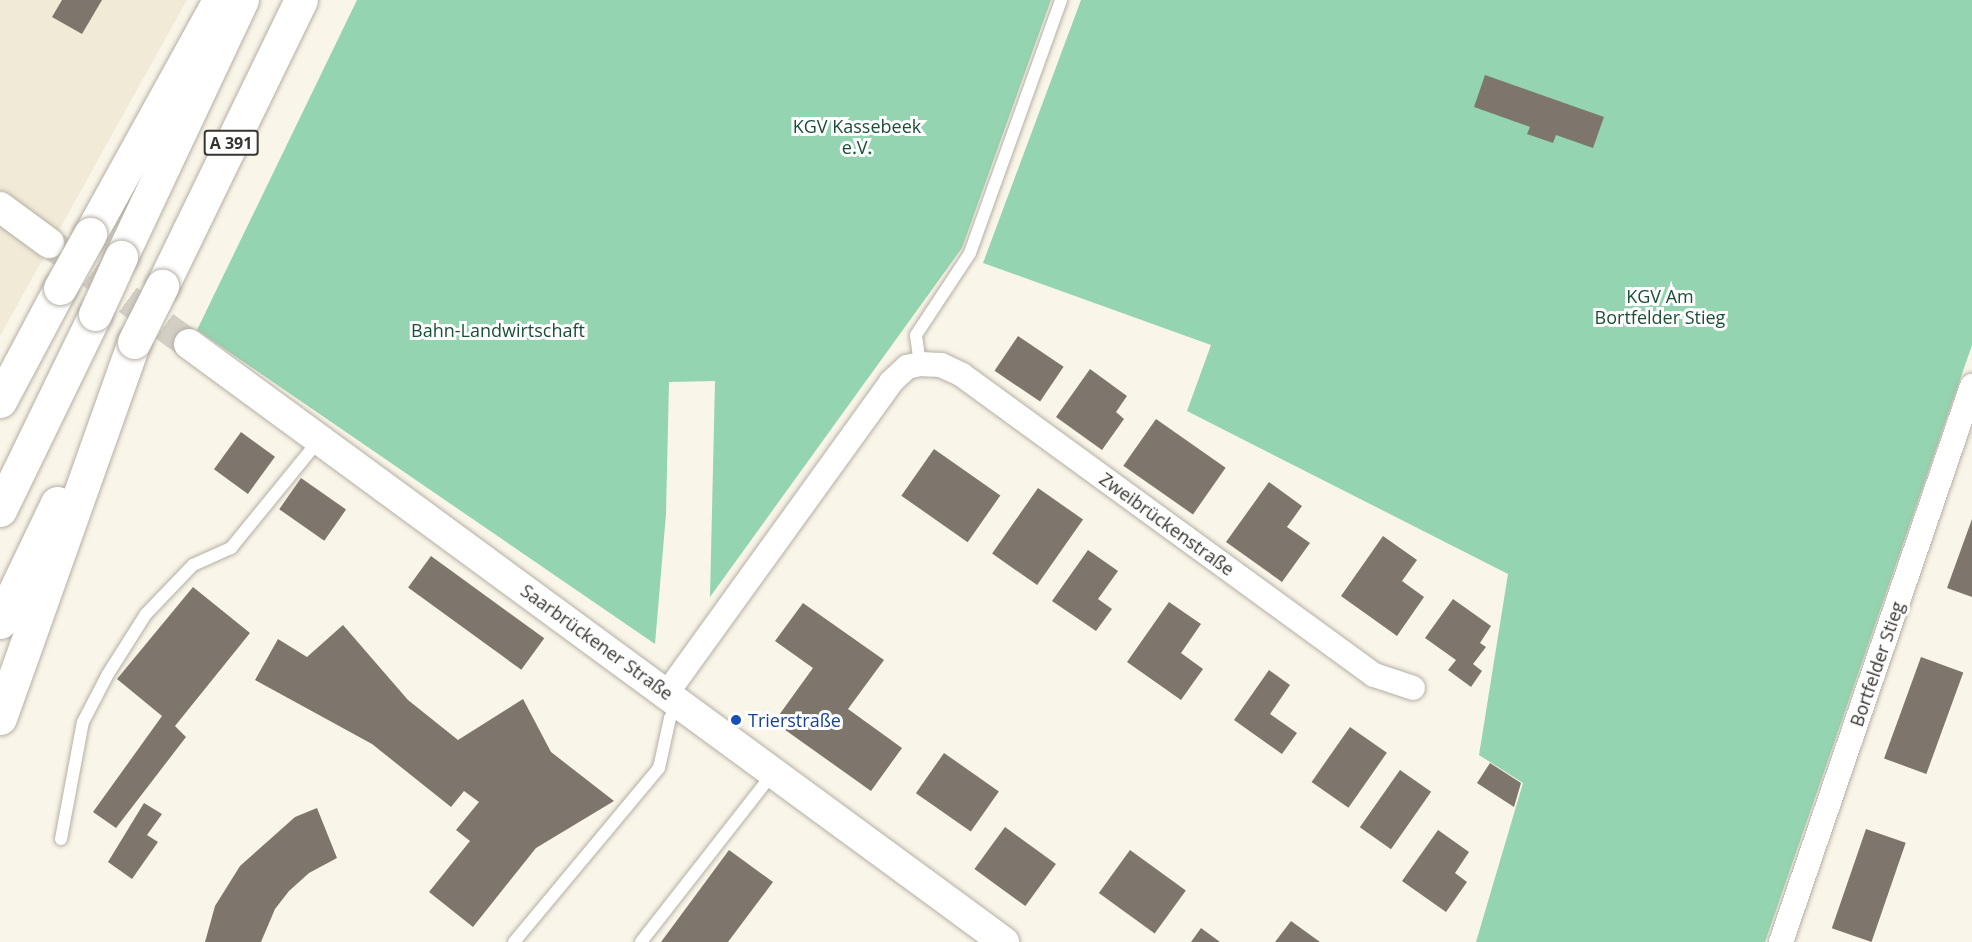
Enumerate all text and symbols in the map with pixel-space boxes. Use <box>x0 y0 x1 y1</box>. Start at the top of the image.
park label: KGV Kassebeek e.V. <box>793 116 921 158</box>
road number: A 391 <box>202 130 260 156</box>
park label: KGV Am Bortfelder Stieg <box>1595 286 1725 328</box>
park label: Bahn-Landwirtschaft <box>411 319 585 341</box>
street label: Zweibrückenstraße <box>1095 468 1239 580</box>
street label: Saarbrückener Straße <box>517 579 677 705</box>
street label: Bortfelder Stieg <box>1845 599 1909 729</box>
place label: Trierstraße <box>748 709 841 731</box>
marker: Trierstraße <box>729 713 743 727</box>

